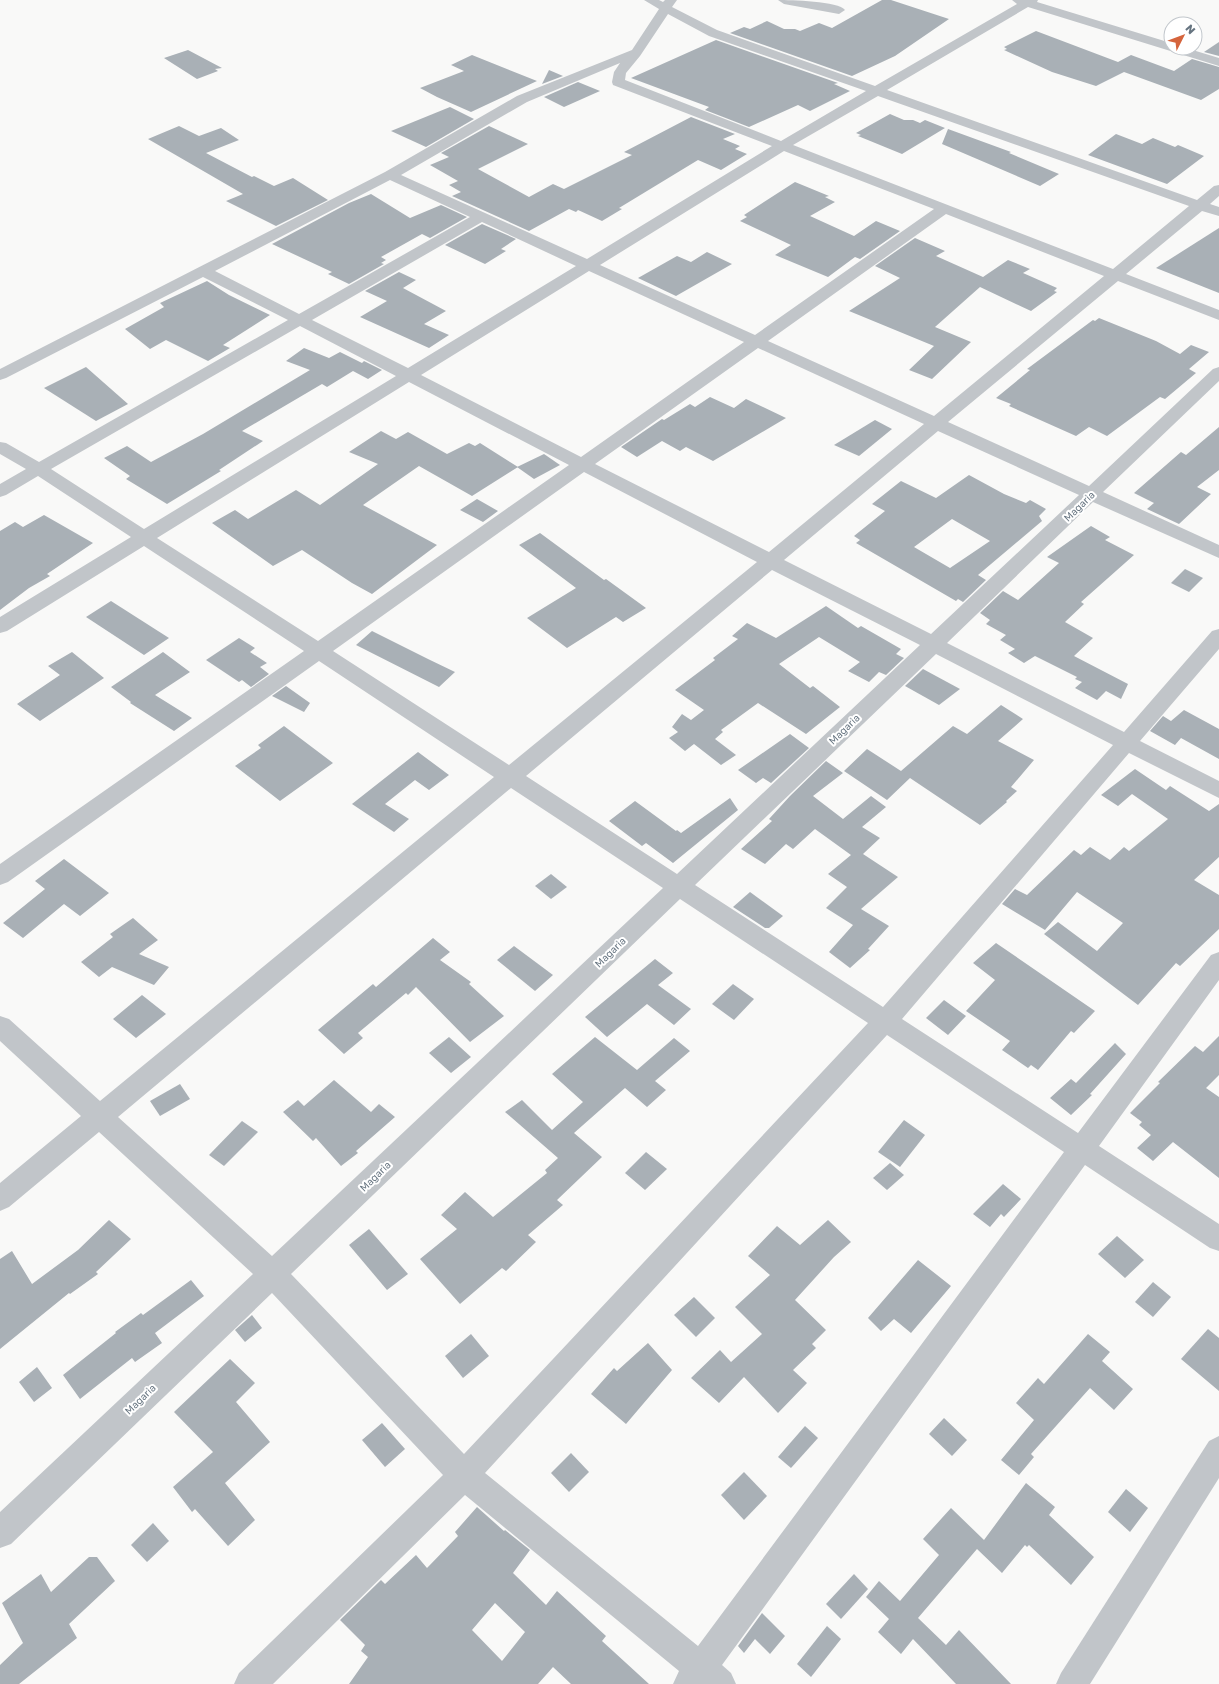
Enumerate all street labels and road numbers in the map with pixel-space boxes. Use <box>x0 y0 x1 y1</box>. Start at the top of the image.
street label: Magaria <box>1061 488 1097 524</box>
street label: Magaria <box>826 711 862 747</box>
street label: Magaria <box>592 934 628 970</box>
street label: Magaria <box>357 1158 393 1194</box>
street label: Magaria <box>122 1381 158 1417</box>

